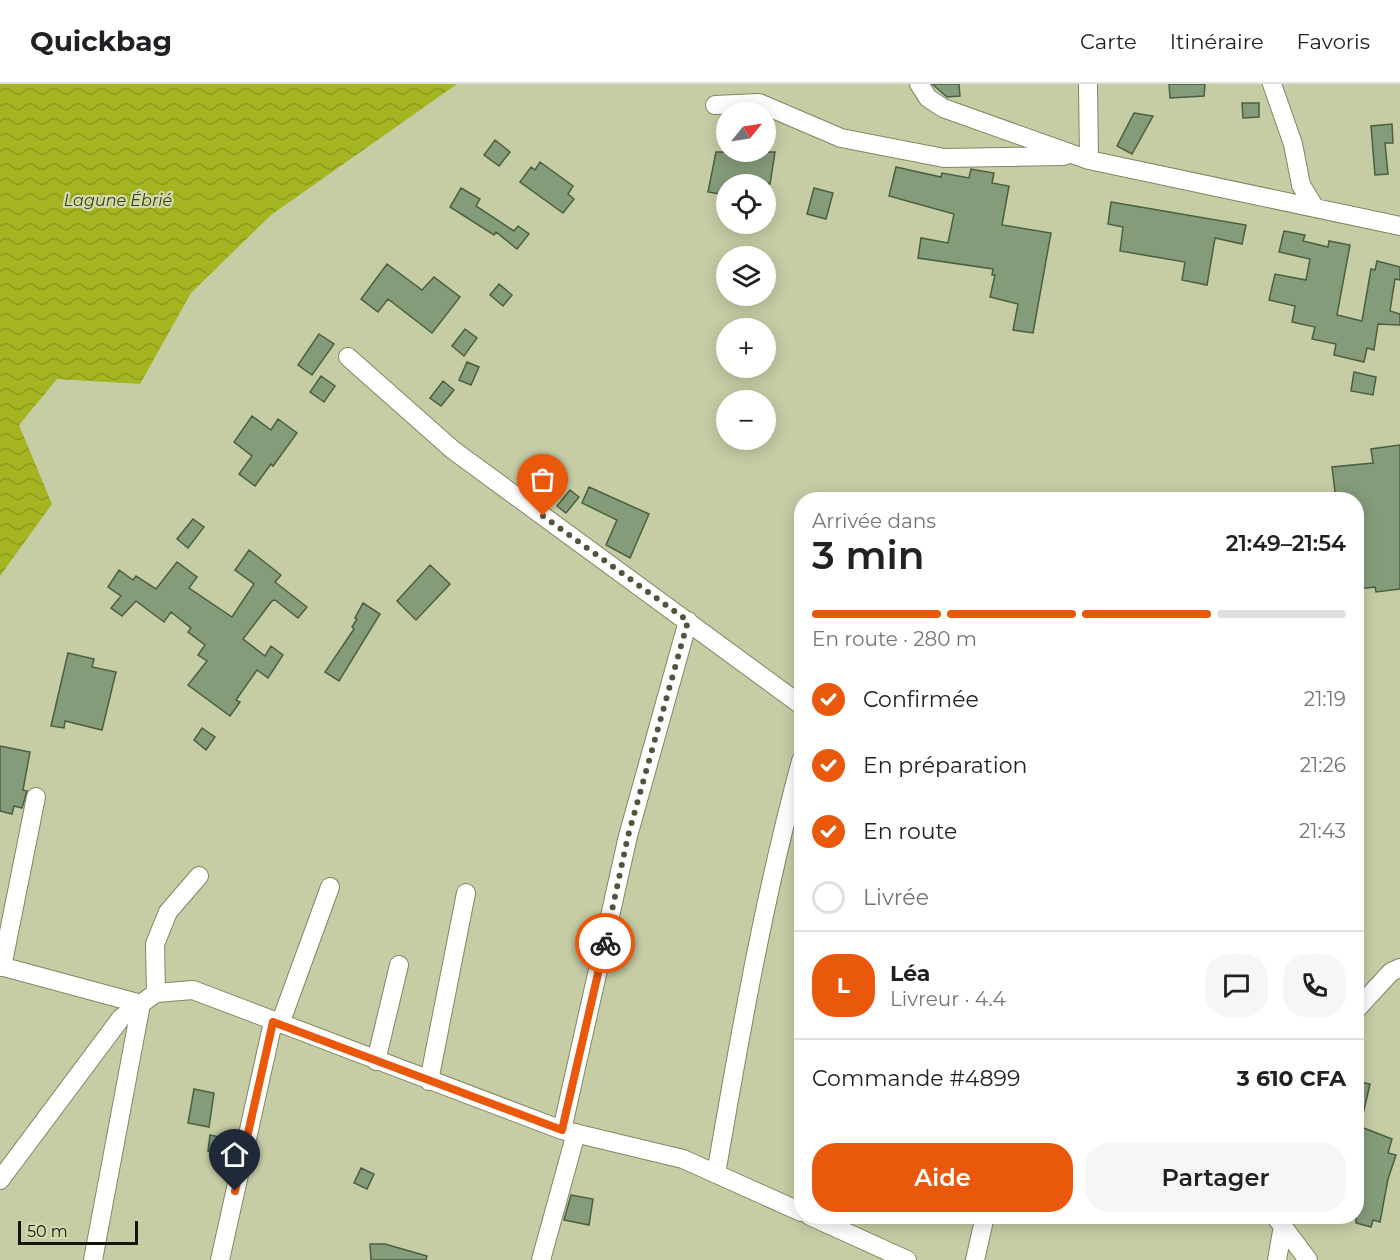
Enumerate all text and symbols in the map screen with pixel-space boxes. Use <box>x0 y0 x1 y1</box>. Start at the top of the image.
text: Quickbag <box>30 24 172 58</box>
text: Carte <box>1080 29 1137 54</box>
text: Itinéraire <box>1170 29 1264 54</box>
text: Favoris <box>1297 29 1370 54</box>
north arrow <box>716 102 776 162</box>
map controls <box>716 102 776 450</box>
button: locate <box>716 174 776 234</box>
water label: Lagune Ébrié <box>64 191 172 210</box>
button: layers <box>716 246 776 306</box>
button: + <box>716 318 776 378</box>
button: − <box>716 390 776 450</box>
pin <box>517 454 568 516</box>
icon: bag <box>526 463 559 496</box>
text: Arrivée dans <box>812 509 936 533</box>
text: 21:49–21:54 <box>1226 530 1346 557</box>
text: 3 min <box>812 531 925 579</box>
text: En route · 280 m <box>812 627 977 651</box>
icon: check <box>812 683 845 716</box>
text: Confirmée <box>863 686 979 713</box>
text: 21:19 <box>1304 687 1346 711</box>
icon: check <box>812 749 845 782</box>
text: En préparation <box>863 752 1027 779</box>
text: 21:26 <box>1300 753 1346 777</box>
icon: check <box>812 815 845 848</box>
text: En route <box>863 818 957 845</box>
text: 21:43 <box>1299 819 1346 843</box>
text: Livrée <box>863 884 929 911</box>
courier <box>575 913 635 973</box>
icon: bike <box>589 927 622 960</box>
button: chat <box>1205 954 1268 1017</box>
button: phone <box>1283 954 1346 1017</box>
text: Léa <box>890 960 930 987</box>
text: L <box>837 972 850 999</box>
text: Livreur · 4.4 <box>890 987 1006 1011</box>
text: Commande #4899 <box>812 1065 1020 1092</box>
text: 3 610 CFA <box>1237 1065 1346 1092</box>
pin <box>209 1129 260 1191</box>
icon: home <box>218 1138 251 1171</box>
button: Aide <box>812 1143 1073 1212</box>
button: Partager <box>1085 1143 1346 1212</box>
scale bar <box>18 1218 138 1246</box>
text: 50 m <box>27 1222 68 1241</box>

